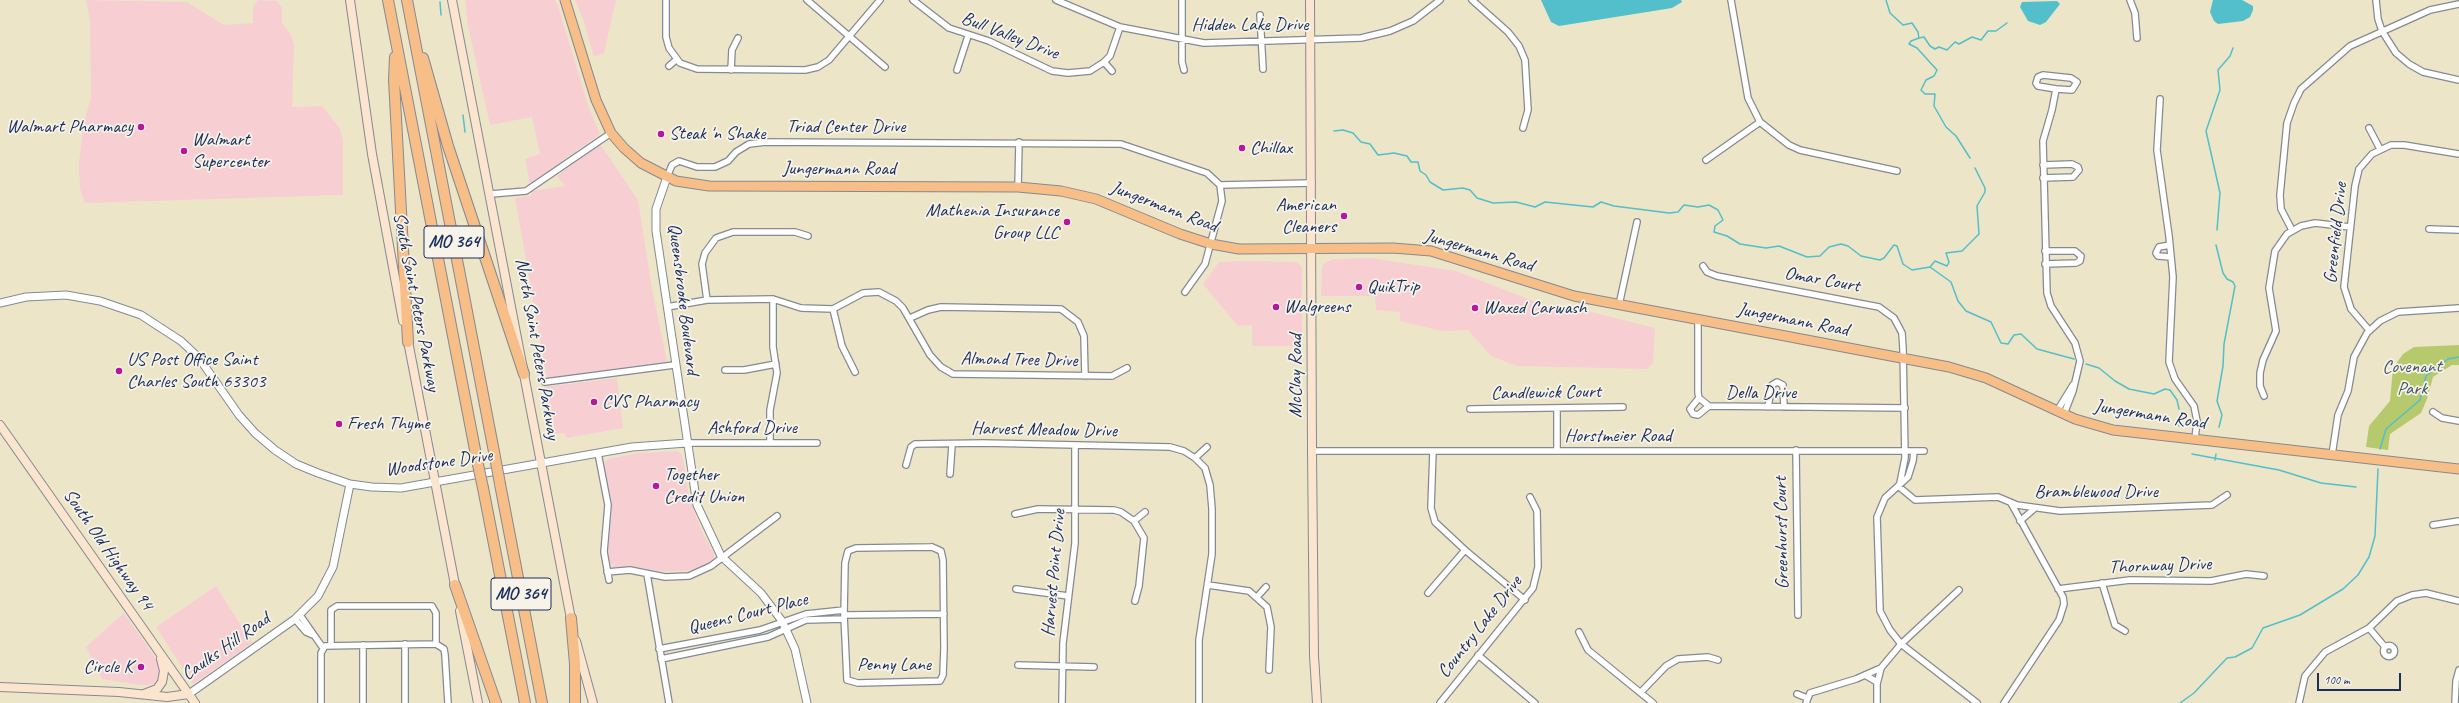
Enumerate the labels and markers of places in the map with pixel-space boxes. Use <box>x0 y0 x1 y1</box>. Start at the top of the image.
place label: Walmart Pharmacy <box>6 116 133 138</box>
marker: Walmart Pharmacy <box>136 122 146 132</box>
place label: Steak 'n Shake <box>669 123 765 145</box>
place label: Walmart Supercenter <box>192 129 269 173</box>
marker: Steak 'n Shake <box>656 129 666 139</box>
place label: Chillax <box>1250 137 1292 159</box>
marker: Chillax <box>1237 143 1247 153</box>
marker: Walmart Supercenter <box>179 146 189 156</box>
place label: American Cleaners <box>1276 194 1336 238</box>
place label: Mathenia Insurance Group LLC <box>926 200 1059 244</box>
marker: American Cleaners <box>1339 211 1349 221</box>
marker: Mathenia Insurance Group LLC <box>1062 217 1072 227</box>
place label: QuikTrip <box>1367 276 1419 298</box>
marker: QuikTrip <box>1354 282 1364 292</box>
place label: Walgreens <box>1284 296 1350 318</box>
place label: Waxed Carwash <box>1483 297 1587 319</box>
marker: Walgreens <box>1271 302 1281 312</box>
marker: Waxed Carwash <box>1470 303 1480 313</box>
place label: US Post Office Saint Charles South 63303 <box>127 349 265 393</box>
marker: US Post Office Saint Charles South 63303 <box>114 366 124 376</box>
place label: CVS Pharmacy <box>602 391 698 413</box>
marker: CVS Pharmacy <box>589 397 599 407</box>
place label: Fresh Thyme <box>347 413 429 435</box>
marker: Fresh Thyme <box>334 419 344 429</box>
place label: Together Credit Union <box>664 464 744 508</box>
marker: Together Credit Union <box>651 481 661 491</box>
place label: Circle K <box>84 656 133 678</box>
marker: Circle K <box>136 662 146 672</box>

